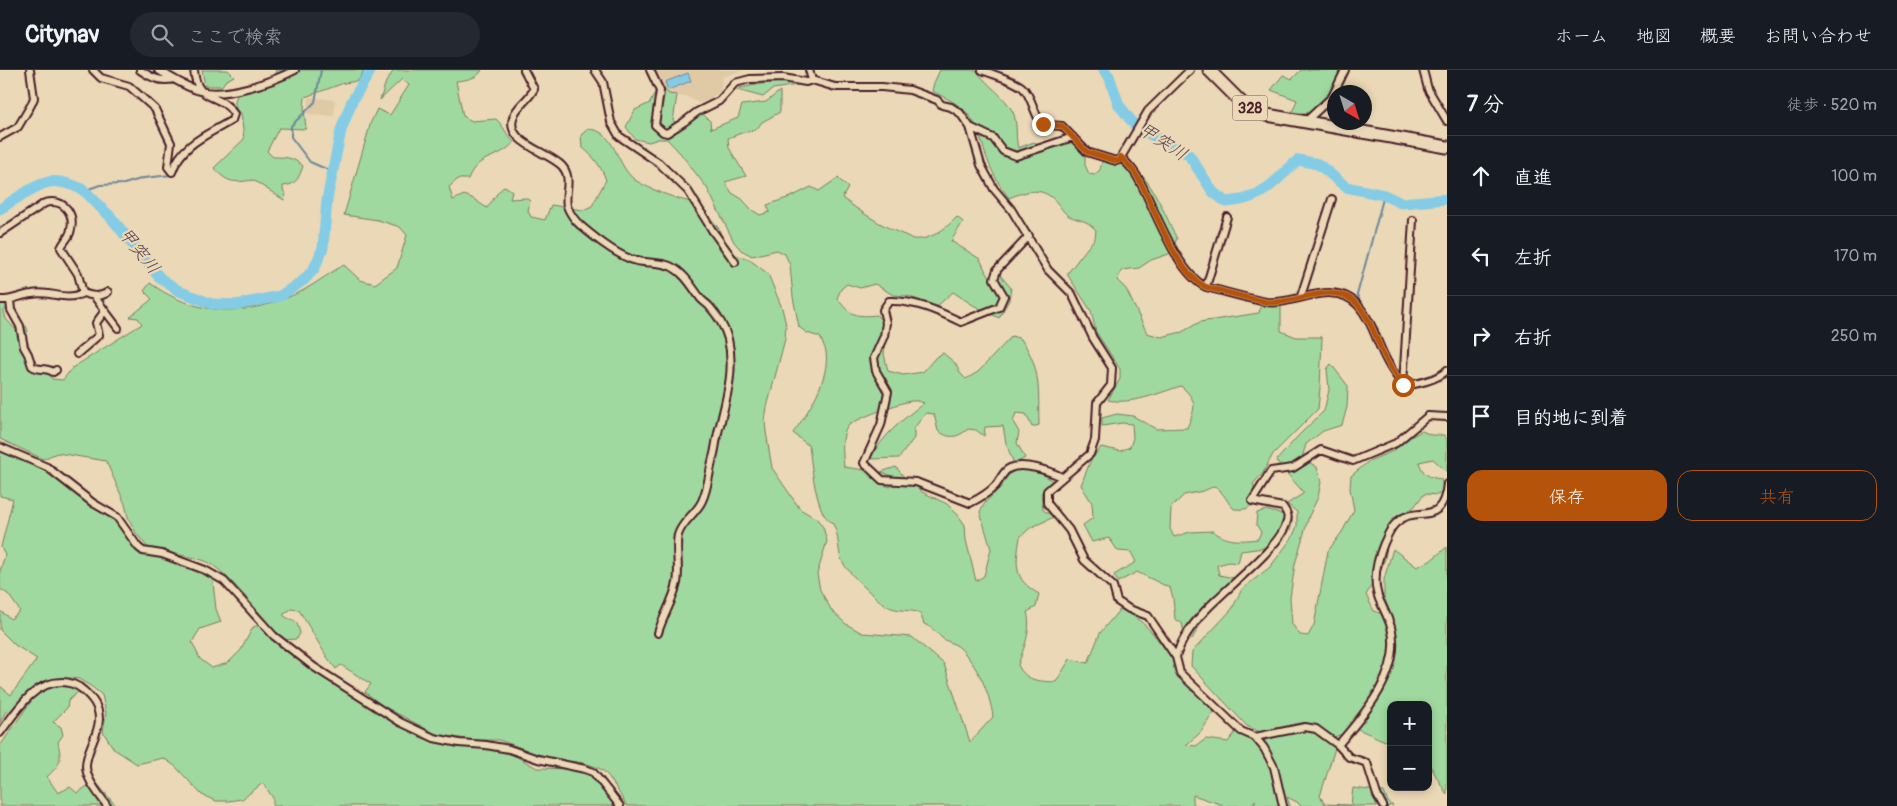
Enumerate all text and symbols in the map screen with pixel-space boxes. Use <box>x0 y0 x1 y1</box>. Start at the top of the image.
search box <box>130 12 480 57</box>
text: Citynav <box>25 20 100 49</box>
icon: search <box>148 21 176 49</box>
text: ここで検索 <box>188 25 283 49</box>
text: ホーム <box>1555 25 1608 48</box>
text: 地図 <box>1636 25 1672 48</box>
text: 概要 <box>1700 25 1736 48</box>
text: お問い合わせ <box>1764 25 1872 48</box>
north arrow <box>1327 85 1372 130</box>
text: 7 分 <box>1467 91 1504 118</box>
text: 徒歩 · 520 m <box>1787 95 1877 115</box>
road number: 328 <box>1232 96 1268 120</box>
route end <box>1032 113 1055 136</box>
water label: 甲突川 <box>1134 118 1192 166</box>
icon: ahead <box>1467 162 1495 190</box>
text: 直進 <box>1514 166 1552 190</box>
text: 100 m <box>1831 166 1877 186</box>
water label: 甲突川 <box>113 223 165 279</box>
icon: left <box>1467 242 1495 270</box>
text: 左折 <box>1514 246 1552 270</box>
text: 170 m <box>1834 246 1877 266</box>
icon: right <box>1467 322 1495 350</box>
text: 右折 <box>1514 326 1552 350</box>
text: 250 m <box>1831 326 1877 346</box>
route start <box>1392 374 1415 397</box>
icon: arrive <box>1467 402 1495 430</box>
text: 目的地に到着 <box>1514 406 1628 430</box>
button: 保存 <box>1467 470 1667 521</box>
button: 共有 <box>1677 470 1877 521</box>
map controls <box>1387 701 1432 791</box>
button: + <box>1387 701 1432 746</box>
button: − <box>1387 746 1432 791</box>

